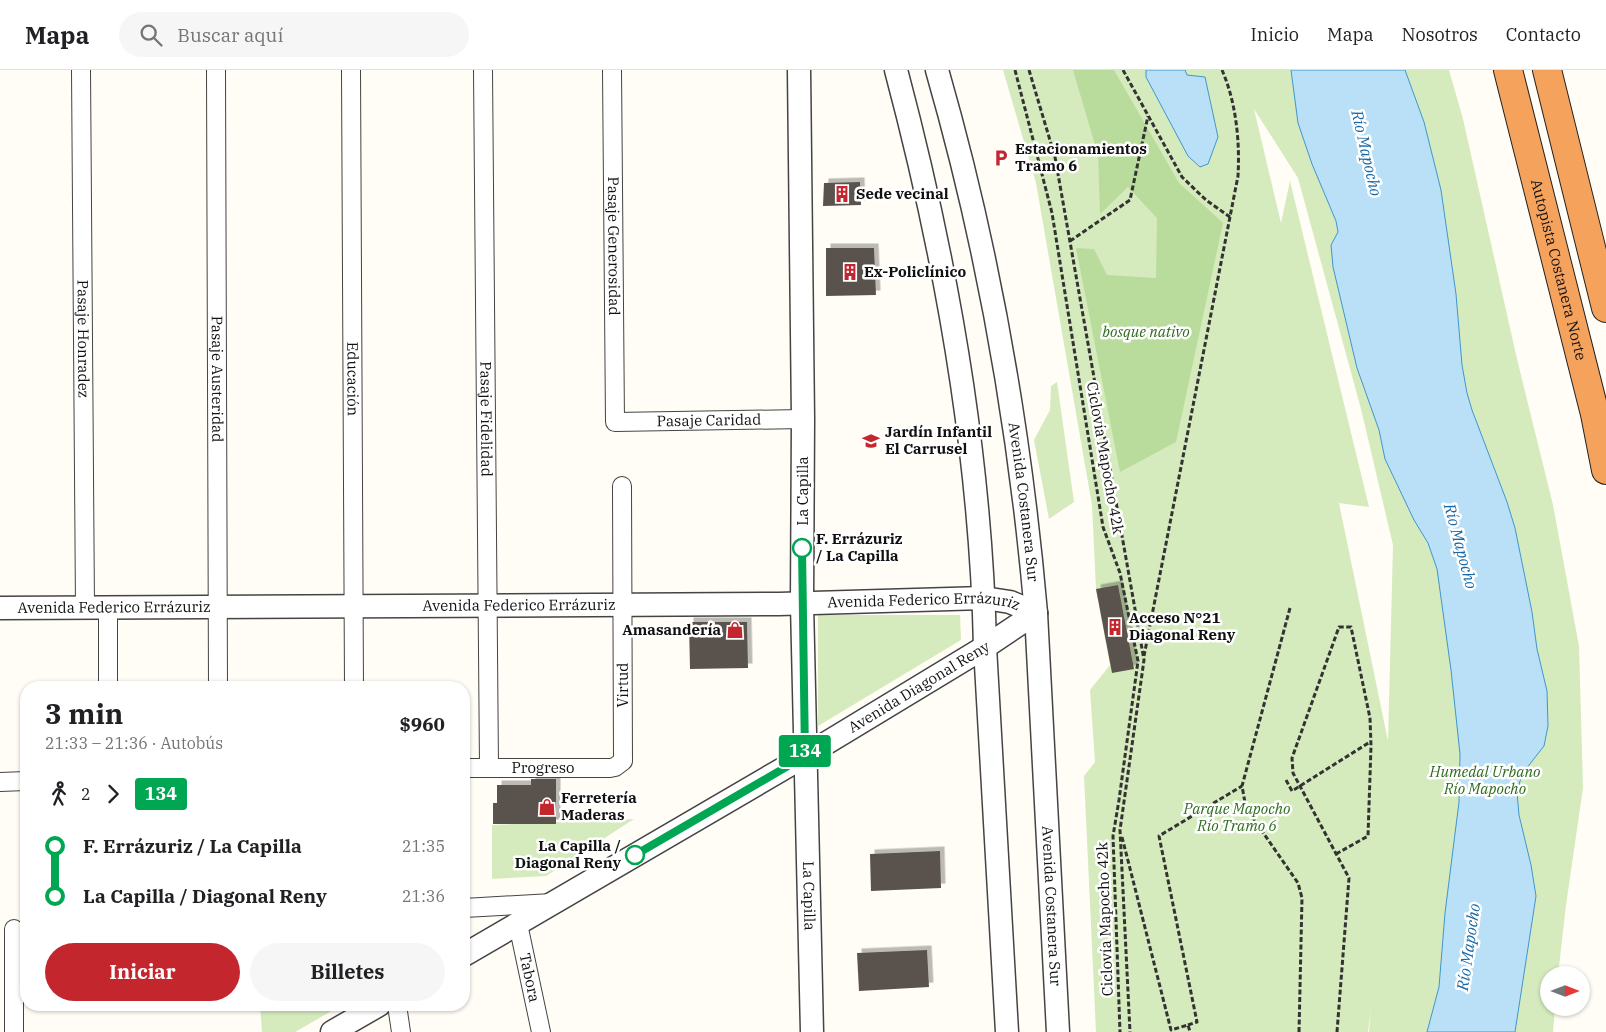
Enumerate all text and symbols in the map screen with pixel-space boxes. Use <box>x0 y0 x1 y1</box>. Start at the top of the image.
search box <box>119 12 469 57</box>
text: Mapa <box>25 19 89 51</box>
icon: search <box>137 21 165 49</box>
text: Buscar aquí <box>177 23 283 47</box>
text: Inicio <box>1251 23 1299 46</box>
text: Mapa <box>1327 23 1374 46</box>
text: Nosotros <box>1402 23 1478 46</box>
text: Contacto <box>1506 23 1581 46</box>
water label: Río Mapocho <box>1347 107 1387 198</box>
place label: Estacionamientos Tramo 6 <box>1015 139 1147 175</box>
parking icon: Estacionamientos Tramo 6 <box>991 148 1011 168</box>
street label: Pasaje Generosidad <box>604 176 624 316</box>
street label: Autopista Costanera Norte <box>1527 177 1591 362</box>
building icon: Sede vecinal <box>832 184 852 204</box>
place label: Sede vecinal <box>856 184 949 203</box>
building icon: Ex-Policlínico <box>840 262 860 282</box>
place label: Ex-Policlínico <box>864 262 966 281</box>
street label: Pasaje Honradez <box>74 280 93 398</box>
street label: Pasaje Austeridad <box>208 316 227 442</box>
park label: bosque nativo <box>1102 322 1190 341</box>
street label: Educación <box>343 342 363 417</box>
street label: Pasaje Fidelidad <box>477 361 496 477</box>
street label: Ciclovía Mapocho 42k <box>1083 380 1128 536</box>
street label: Pasaje Caridad <box>657 410 761 430</box>
street label: Avenida Costanera Sur <box>1005 421 1043 583</box>
place label: Jardín Infantil El Carrusel <box>885 422 992 458</box>
school or university icon: Jardín Infantil El Carrusel <box>861 431 881 451</box>
street label: La Capilla <box>793 456 812 526</box>
water label: Río Mapocho <box>1440 500 1482 591</box>
place label: F. Errázuriz / La Capilla <box>816 529 903 565</box>
marker: F. Errázuriz / La Capilla <box>792 538 812 558</box>
street label: Avenida Federico Errázuriz <box>827 588 1023 614</box>
street label: Avenida Federico Errázuriz <box>422 595 616 615</box>
street label: Avenida Federico Errázuriz <box>17 597 211 617</box>
place label: Acceso N°21 Diagonal Reny <box>1129 608 1236 644</box>
building icon: Acceso N°21 Diagonal Reny <box>1105 617 1125 637</box>
place label: Amasandería <box>622 620 721 639</box>
shop icon: Amasandería <box>725 620 745 640</box>
street label: Avenida Diagonal Reny <box>844 636 993 737</box>
street label: Virtud <box>613 663 632 707</box>
text: 3 min <box>45 695 123 732</box>
text: $960 <box>399 712 445 736</box>
text: 21:33 – 21:36 · Autobús <box>45 733 223 753</box>
line badge: 134 <box>776 735 834 767</box>
text: 134 <box>789 739 821 762</box>
street label: Progreso <box>511 758 575 777</box>
park label: Humedal Urbano Río Mapocho <box>1429 762 1540 798</box>
icon: walk <box>45 780 73 808</box>
icon: forward <box>99 780 127 808</box>
text: 134 <box>145 782 177 805</box>
text: 2 <box>81 784 91 804</box>
place label: Ferretería Maderas <box>561 788 637 824</box>
shop icon: Ferretería Maderas <box>537 797 557 817</box>
park label: Parque Mapocho Río Tramo 6 <box>1183 799 1290 835</box>
street label: Avenida Costanera Sur <box>1038 825 1066 987</box>
text: F. Errázuriz / La Capilla <box>83 834 302 858</box>
text: 21:35 <box>402 836 445 856</box>
place label: La Capilla / Diagonal Reny <box>515 836 621 872</box>
street label: Ciclovía Mapocho 42k <box>1092 841 1117 997</box>
marker: La Capilla / Diagonal Reny <box>625 845 645 865</box>
street label: La Capilla <box>799 861 820 931</box>
text: La Capilla / Diagonal Reny <box>83 884 327 908</box>
text: 21:36 <box>402 886 445 906</box>
water label: Río Mapocho <box>1452 902 1484 993</box>
button: Iniciar <box>45 943 240 1001</box>
button: Billetes <box>250 943 445 1001</box>
street label: Tabora <box>515 951 544 1004</box>
north arrow <box>1540 966 1590 1016</box>
map controls <box>1540 966 1590 1016</box>

